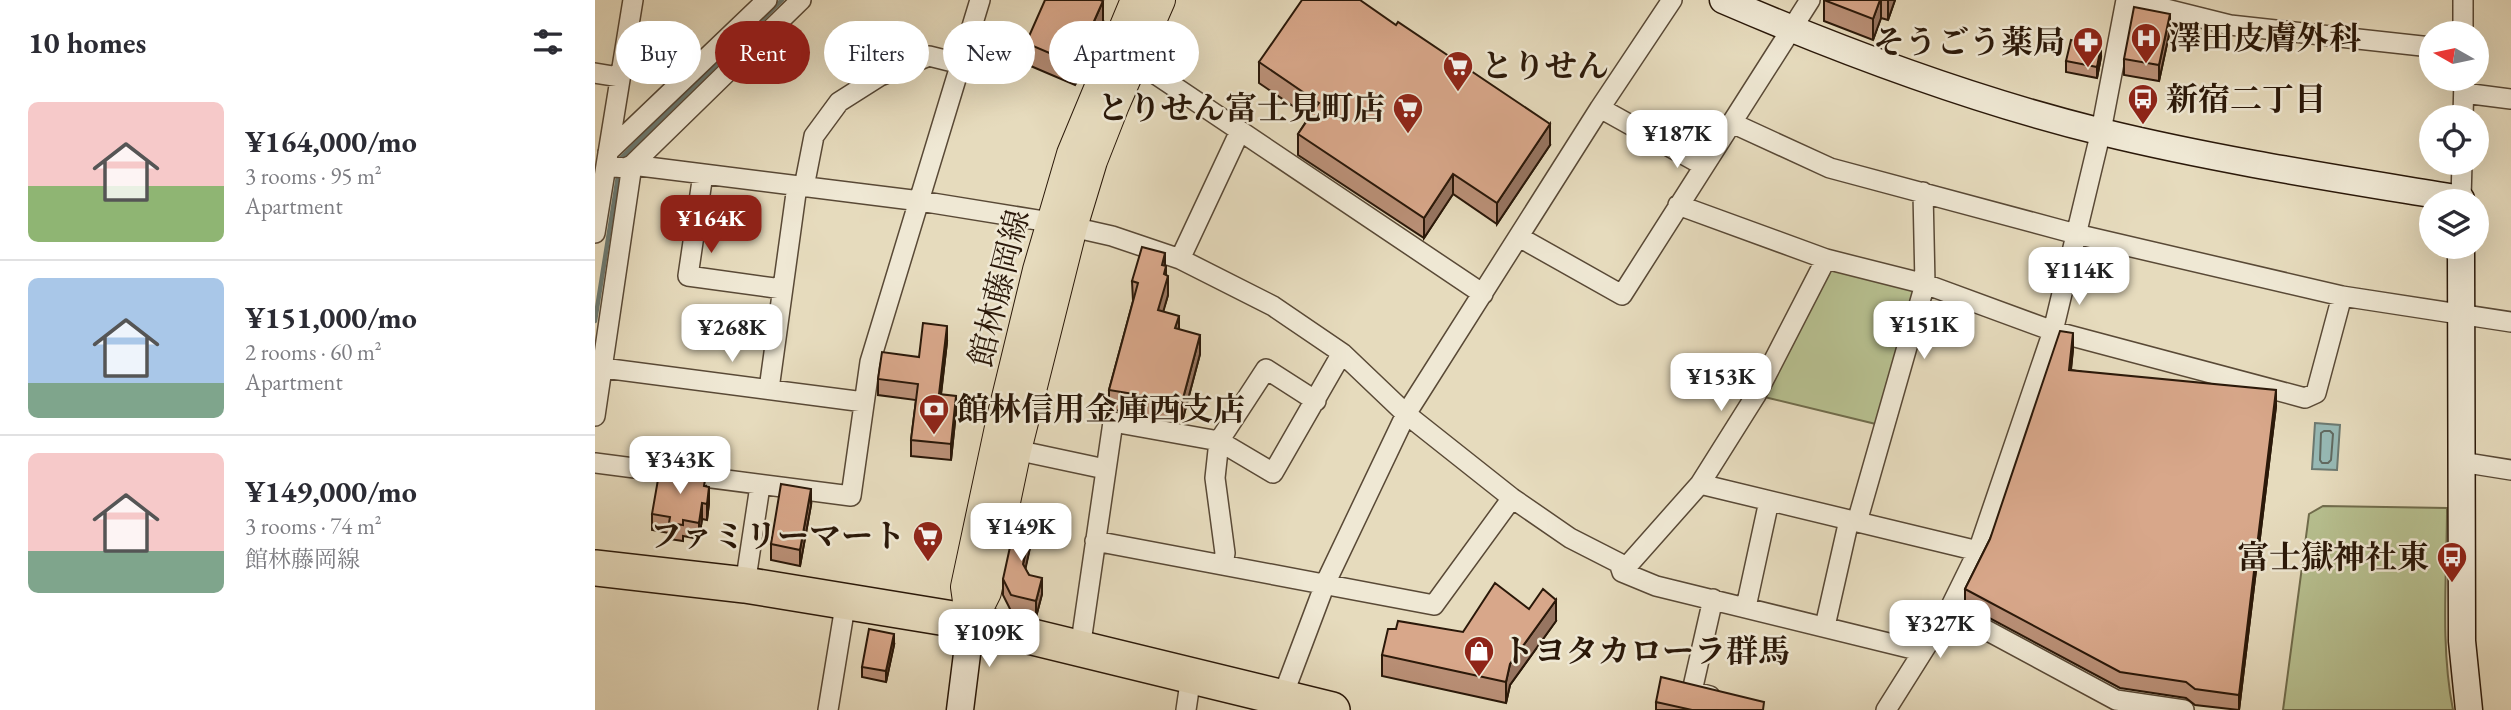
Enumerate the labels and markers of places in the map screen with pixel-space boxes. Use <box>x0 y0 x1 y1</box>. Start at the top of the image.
place label: 澤田皮膚外科 <box>2169 17 2361 59</box>
place label: そうごう薬局 <box>1873 21 2065 63</box>
hospital icon: 澤田皮膚外科 <box>2129 21 2163 65</box>
pharmacy icon: そうごう薬局 <box>2071 25 2105 69</box>
place label: とりせん <box>1481 45 1609 87</box>
supermarket icon: とりせん <box>1441 49 1475 93</box>
place label: 新宿二丁目 <box>2166 78 2326 120</box>
bus stop icon: 新宿二丁目 <box>2126 82 2160 126</box>
place label: とりせん富士見町店 <box>1097 87 1385 129</box>
supermarket icon: とりせん富士見町店 <box>1391 91 1425 135</box>
pin: ¥187K <box>1628 110 1726 170</box>
pin: ¥164K <box>662 196 760 255</box>
pin: ¥114K <box>2030 247 2128 307</box>
pin: ¥151K <box>1875 302 1973 361</box>
pin: ¥268K <box>683 304 781 364</box>
pin: ¥153K <box>1672 354 1770 413</box>
place label: 館林信用金庫西支店 <box>957 388 1245 430</box>
bank icon: 館林信用金庫西支店 <box>917 392 951 436</box>
pin: ¥343K <box>631 436 729 496</box>
pin: ¥149K <box>972 504 1070 563</box>
place label: ファミリーマート <box>650 515 905 557</box>
supermarket icon: ファミリーマート <box>911 519 945 563</box>
place label: 富士獄神社東 <box>2237 536 2429 578</box>
bus stop icon: 富士獄神社東 <box>2435 540 2469 584</box>
pin: ¥327K <box>1891 600 1989 660</box>
pin: ¥109K <box>940 610 1038 669</box>
place label: トヨタカローラ群馬 <box>1502 630 1790 672</box>
shop icon: トヨタカローラ群馬 <box>1462 634 1496 678</box>

